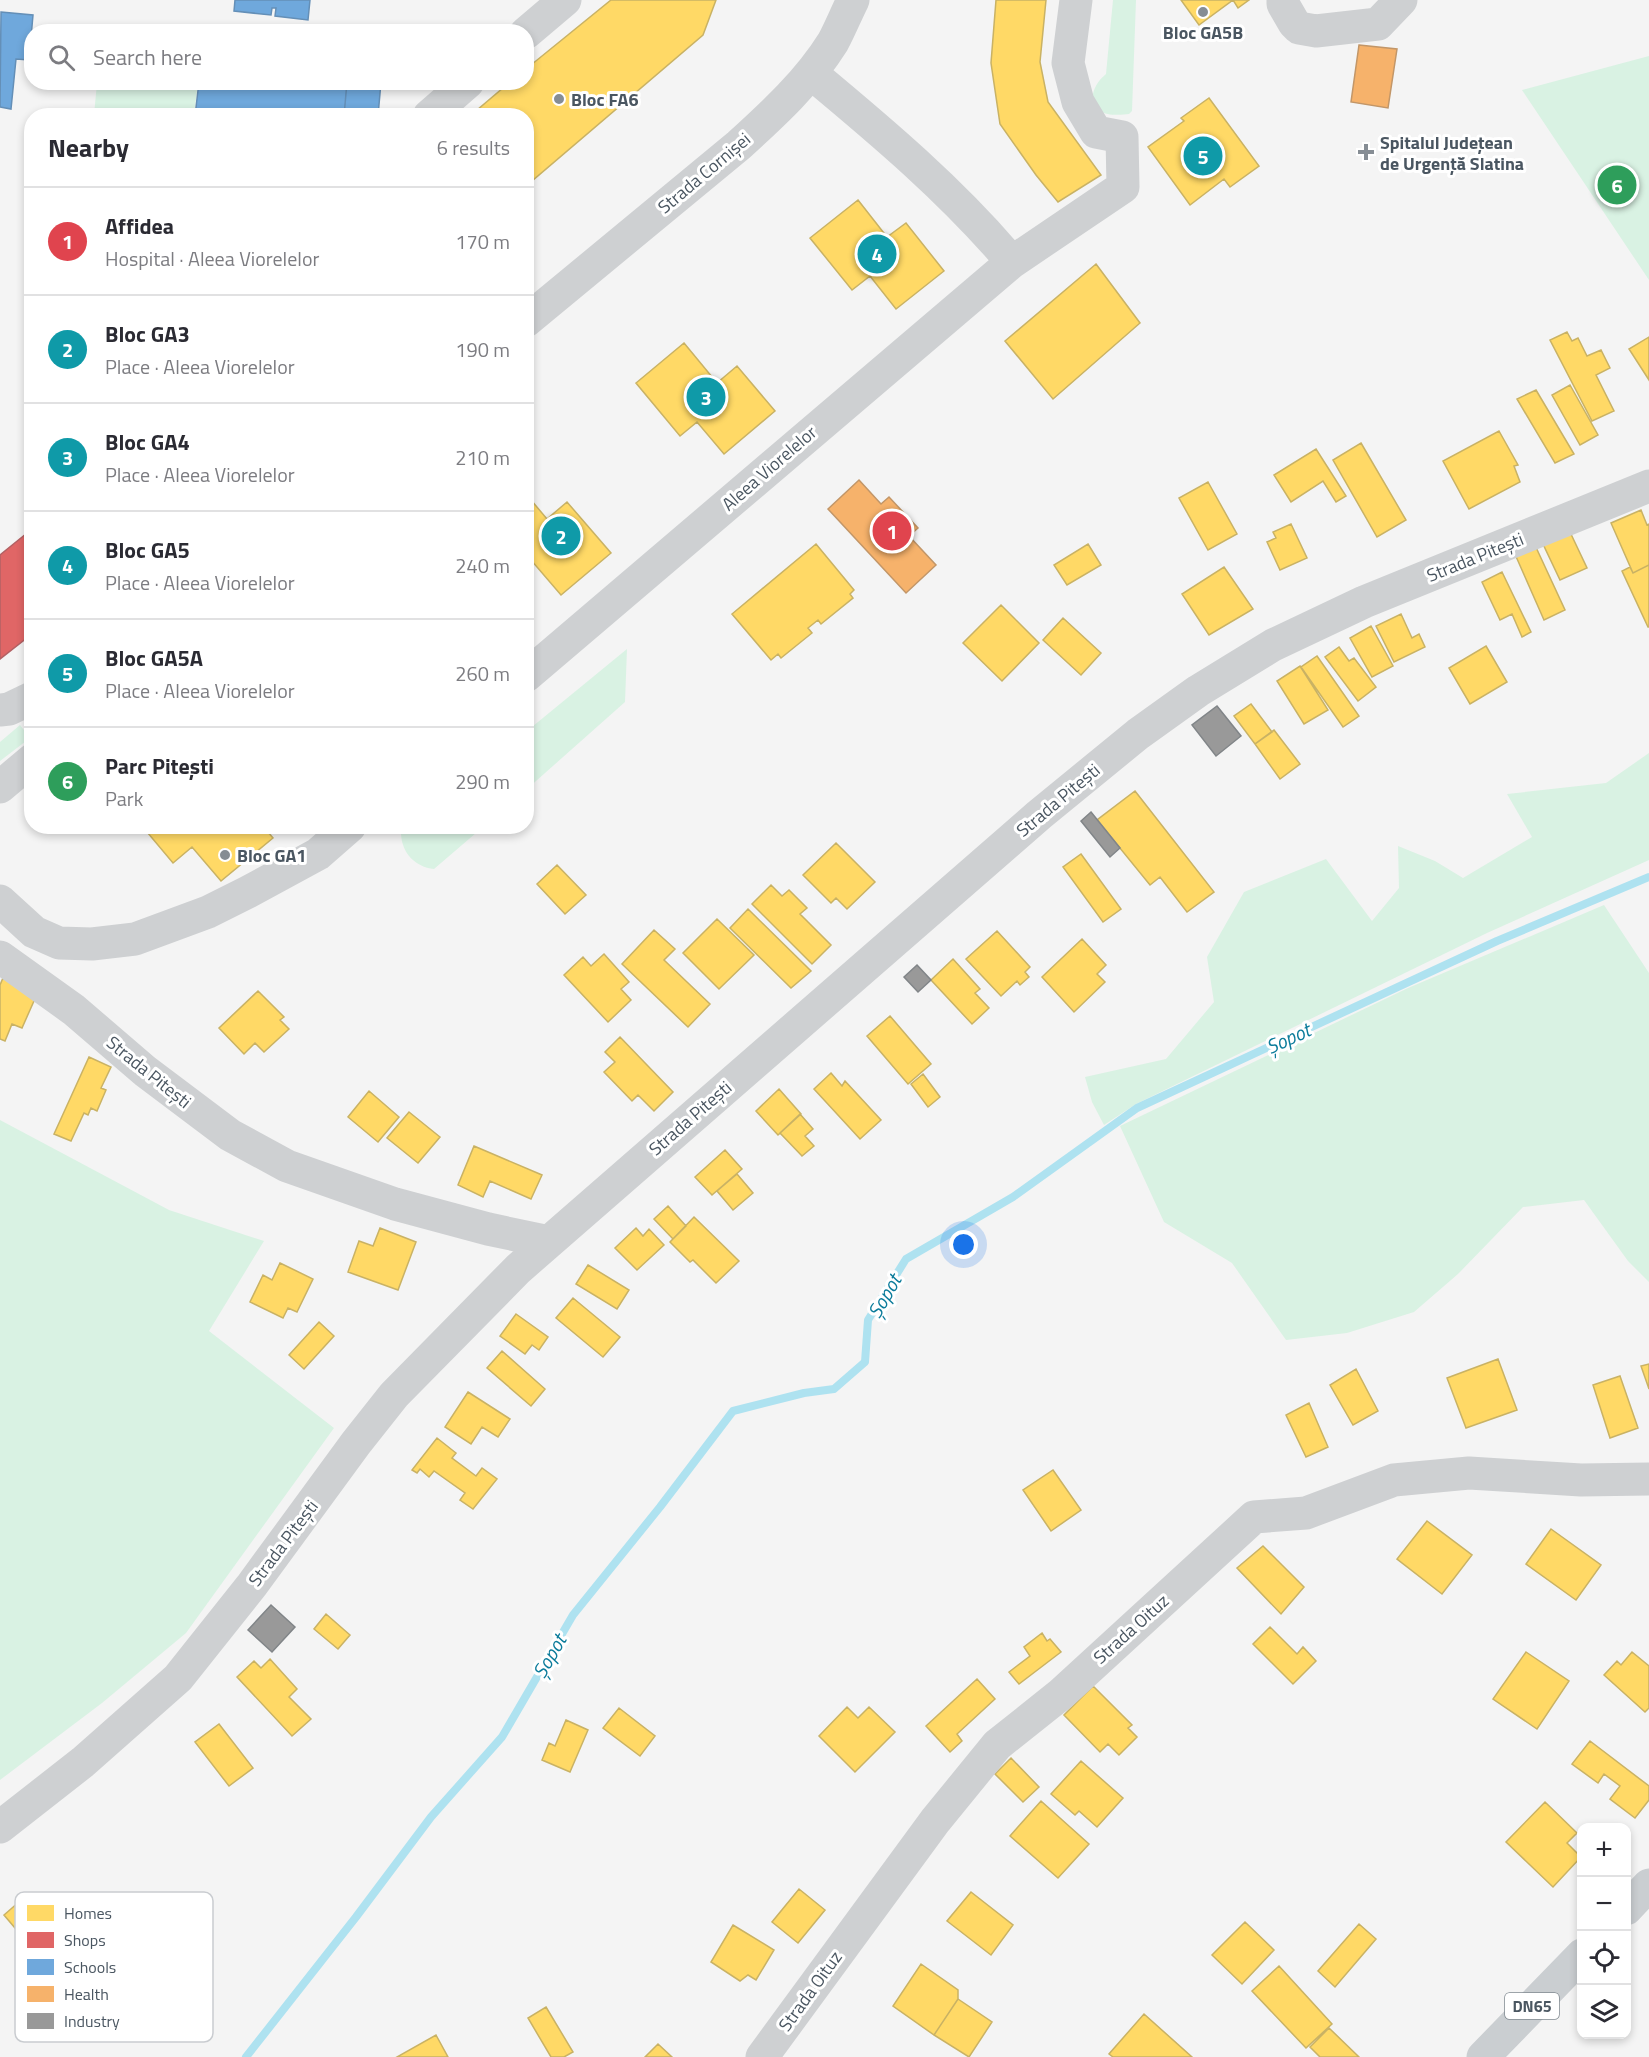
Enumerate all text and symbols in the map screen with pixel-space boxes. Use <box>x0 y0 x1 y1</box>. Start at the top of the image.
marker: Bloc GA5B <box>1196 5 1210 19</box>
place label: Bloc GA5B <box>1163 19 1243 46</box>
search box <box>24 24 534 90</box>
text: Search here <box>93 40 202 74</box>
icon: search <box>45 41 78 74</box>
place label: Bloc FA6 <box>571 86 638 113</box>
marker: Bloc FA6 <box>552 92 566 106</box>
street label: Strada Cornișei <box>652 126 756 220</box>
text: Nearby <box>48 128 129 167</box>
place label: Spitalul Județean de Urgență Slatina <box>1380 129 1524 177</box>
text: 6 results <box>437 132 510 163</box>
pin: 5 <box>1184 134 1222 178</box>
marker: Spitalul Județean de Urgență Slatina <box>1357 143 1375 161</box>
pin: 6 <box>1598 162 1636 207</box>
text: Affidea <box>105 209 174 243</box>
text: 1 <box>62 226 73 257</box>
text: 170 m <box>455 226 510 257</box>
pin: 4 <box>858 232 896 276</box>
text: Hospital · Aleea Viorelelor <box>105 243 319 274</box>
text: Bloc GA3 <box>105 317 190 351</box>
text: 2 <box>62 334 73 365</box>
text: 190 m <box>455 334 510 365</box>
text: Place · Aleea Viorelelor <box>105 351 295 382</box>
pin: 3 <box>686 374 726 420</box>
street label: Aleea Viorelelor <box>716 419 822 517</box>
text: Bloc GA4 <box>105 425 190 459</box>
text: 3 <box>62 442 73 473</box>
text: 210 m <box>455 442 510 473</box>
text: Place · Aleea Viorelelor <box>105 459 295 490</box>
pin: 1 <box>872 508 912 554</box>
pin: 2 <box>542 514 580 558</box>
street label: Strada Pitești <box>1423 525 1527 589</box>
text: Bloc GA5 <box>105 533 190 567</box>
text: 4 <box>62 550 73 581</box>
text: 240 m <box>455 550 510 581</box>
text: Place · Aleea Viorelelor <box>105 567 295 598</box>
text: Bloc GA5A <box>105 641 203 675</box>
text: 5 <box>62 658 73 689</box>
text: 260 m <box>455 658 510 689</box>
text: Place · Aleea Viorelelor <box>105 675 295 706</box>
text: Parc Pitești <box>105 749 214 783</box>
street label: Strada Pitești <box>1010 757 1106 843</box>
text: 6 <box>62 766 73 797</box>
text: 290 m <box>455 766 510 797</box>
text: Park <box>105 783 143 814</box>
place label: Bloc GA1 <box>237 842 306 869</box>
marker: Bloc GA1 <box>218 848 232 862</box>
water label: Șopot <box>1261 1013 1318 1062</box>
street label: Strada Pitești <box>101 1029 197 1115</box>
street label: Strada Pitești <box>643 1074 737 1162</box>
your location <box>949 1230 978 1259</box>
water label: Șopot <box>859 1266 910 1324</box>
street label: Strada Pitești <box>241 1494 325 1592</box>
street label: Strada Oituz <box>1087 1588 1175 1670</box>
water label: Șopot <box>524 1626 575 1684</box>
map controls <box>1577 1823 1631 2039</box>
button: + <box>1577 1823 1631 1877</box>
button: − <box>1577 1877 1631 1931</box>
legend <box>15 1892 213 2042</box>
text: Homes <box>64 1901 112 1925</box>
text: Shops <box>64 1928 106 1952</box>
button: locate <box>1577 1931 1631 1985</box>
street label: Strada Oituz <box>772 1945 848 2037</box>
text: Schools <box>64 1955 116 1979</box>
text: Health <box>64 1982 109 2006</box>
button: layers <box>1577 1985 1631 2039</box>
road number: DN65 <box>1505 1993 1559 2019</box>
text: Industry <box>64 2009 120 2033</box>

